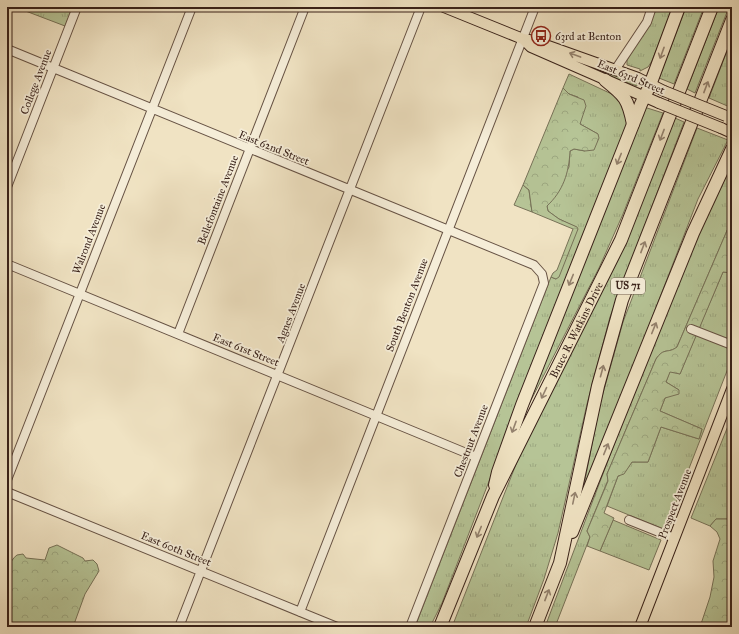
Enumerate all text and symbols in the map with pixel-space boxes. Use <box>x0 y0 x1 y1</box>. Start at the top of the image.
bus stop icon: 63rd at Benton <box>530 25 552 47</box>
place label: 63rd at Benton <box>555 30 621 43</box>
one-way arrow <box>657 46 665 58</box>
street label: College Avenue <box>18 47 55 116</box>
one-way arrow <box>568 51 581 58</box>
street label: East 63rd Street <box>595 57 667 97</box>
one-way arrow <box>702 82 710 94</box>
street label: East 62nd Street <box>237 128 311 168</box>
one-way arrow <box>658 128 666 140</box>
street label: Bellefontaine Avenue <box>195 153 241 247</box>
one-way arrow <box>614 153 622 165</box>
street label: Walrond Avenue <box>70 202 108 276</box>
one-way arrow <box>639 242 647 254</box>
street label: South Benton Avenue <box>383 256 431 353</box>
one-way arrow <box>567 274 574 286</box>
road number: US 71 <box>611 278 645 294</box>
street label: Bruce R. Watkins Drive <box>547 279 606 380</box>
street label: Agnes Avenue <box>273 281 308 345</box>
one-way arrow <box>651 323 659 335</box>
street label: East 61st Street <box>211 331 281 369</box>
one-way arrow <box>599 364 606 377</box>
one-way arrow <box>540 386 547 398</box>
street label: Chestnut Avenue <box>451 402 491 479</box>
one-way arrow <box>509 421 517 433</box>
one-way arrow <box>602 443 610 455</box>
street label: Prospect Avenue <box>656 467 694 541</box>
one-way arrow <box>570 491 578 504</box>
one-way arrow <box>474 525 482 537</box>
street label: East 60th Street <box>139 529 213 569</box>
one-way arrow <box>544 590 552 602</box>

